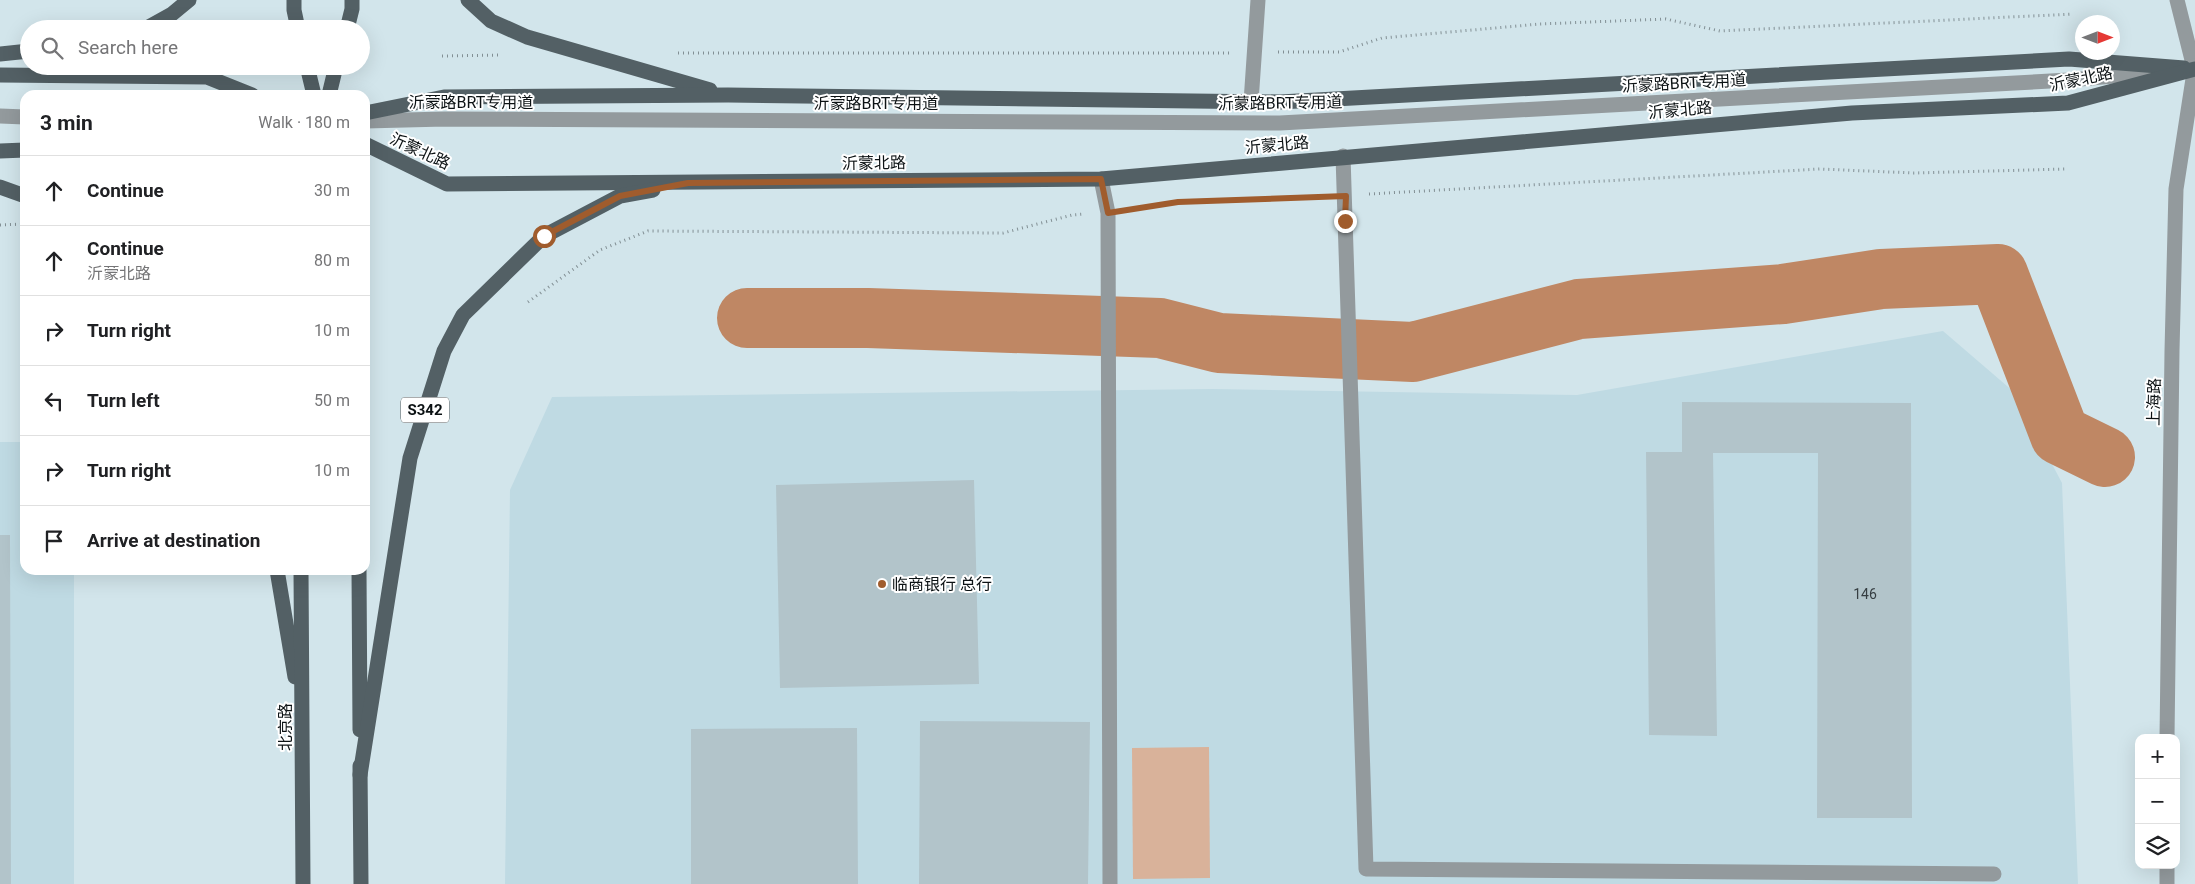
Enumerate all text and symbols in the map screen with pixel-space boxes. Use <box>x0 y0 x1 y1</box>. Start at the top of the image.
north arrow <box>2075 15 2120 60</box>
search box <box>20 20 370 75</box>
icon: search <box>38 34 66 62</box>
text: Search here <box>78 36 178 59</box>
street label: 沂蒙北路 <box>2048 63 2114 95</box>
street label: 沂蒙路BRT专用道 <box>1621 70 1747 96</box>
street label: 沂蒙路BRT专用道 <box>1217 92 1343 114</box>
street label: 沂蒙路BRT专用道 <box>409 93 533 112</box>
street label: 沂蒙路BRT专用道 <box>814 94 938 113</box>
street label: 沂蒙北路 <box>1647 98 1713 122</box>
text: 3 min <box>40 111 93 135</box>
text: Walk · 180 m <box>258 113 350 132</box>
street label: 沂蒙北路 <box>387 129 453 173</box>
street label: 沂蒙北路 <box>1244 133 1310 157</box>
street label: 沂蒙北路 <box>842 153 906 173</box>
icon: ahead <box>40 177 68 205</box>
text: Continue <box>87 179 164 202</box>
text: 30 m <box>314 181 350 200</box>
route end <box>1334 210 1357 233</box>
route start <box>533 225 556 248</box>
text: Continue <box>87 237 164 260</box>
icon: ahead <box>40 247 68 275</box>
text: 80 m <box>314 251 350 270</box>
text: 沂蒙北路 <box>87 264 151 283</box>
icon: right <box>40 317 68 345</box>
text: Turn right <box>87 319 171 342</box>
text: 10 m <box>314 321 350 340</box>
street label: 上海路 <box>2144 378 2164 426</box>
icon: left <box>40 387 68 415</box>
text: Turn left <box>87 389 160 412</box>
text: 50 m <box>314 391 350 410</box>
road number: S342 <box>401 398 449 422</box>
icon: right <box>40 457 68 485</box>
text: Turn right <box>87 459 171 482</box>
text: 10 m <box>314 461 350 480</box>
icon: arrive <box>40 527 68 555</box>
text: Arrive at destination <box>87 529 260 552</box>
place label: 临商银行 总行 <box>892 575 992 594</box>
marker: 临商银行 总行 <box>876 578 888 590</box>
house number: 146 <box>1853 586 1877 602</box>
street label: 北京路 <box>276 703 295 751</box>
map controls <box>2135 734 2180 869</box>
button: + <box>2135 734 2180 779</box>
button: − <box>2135 779 2180 824</box>
button: layers <box>2135 824 2180 869</box>

